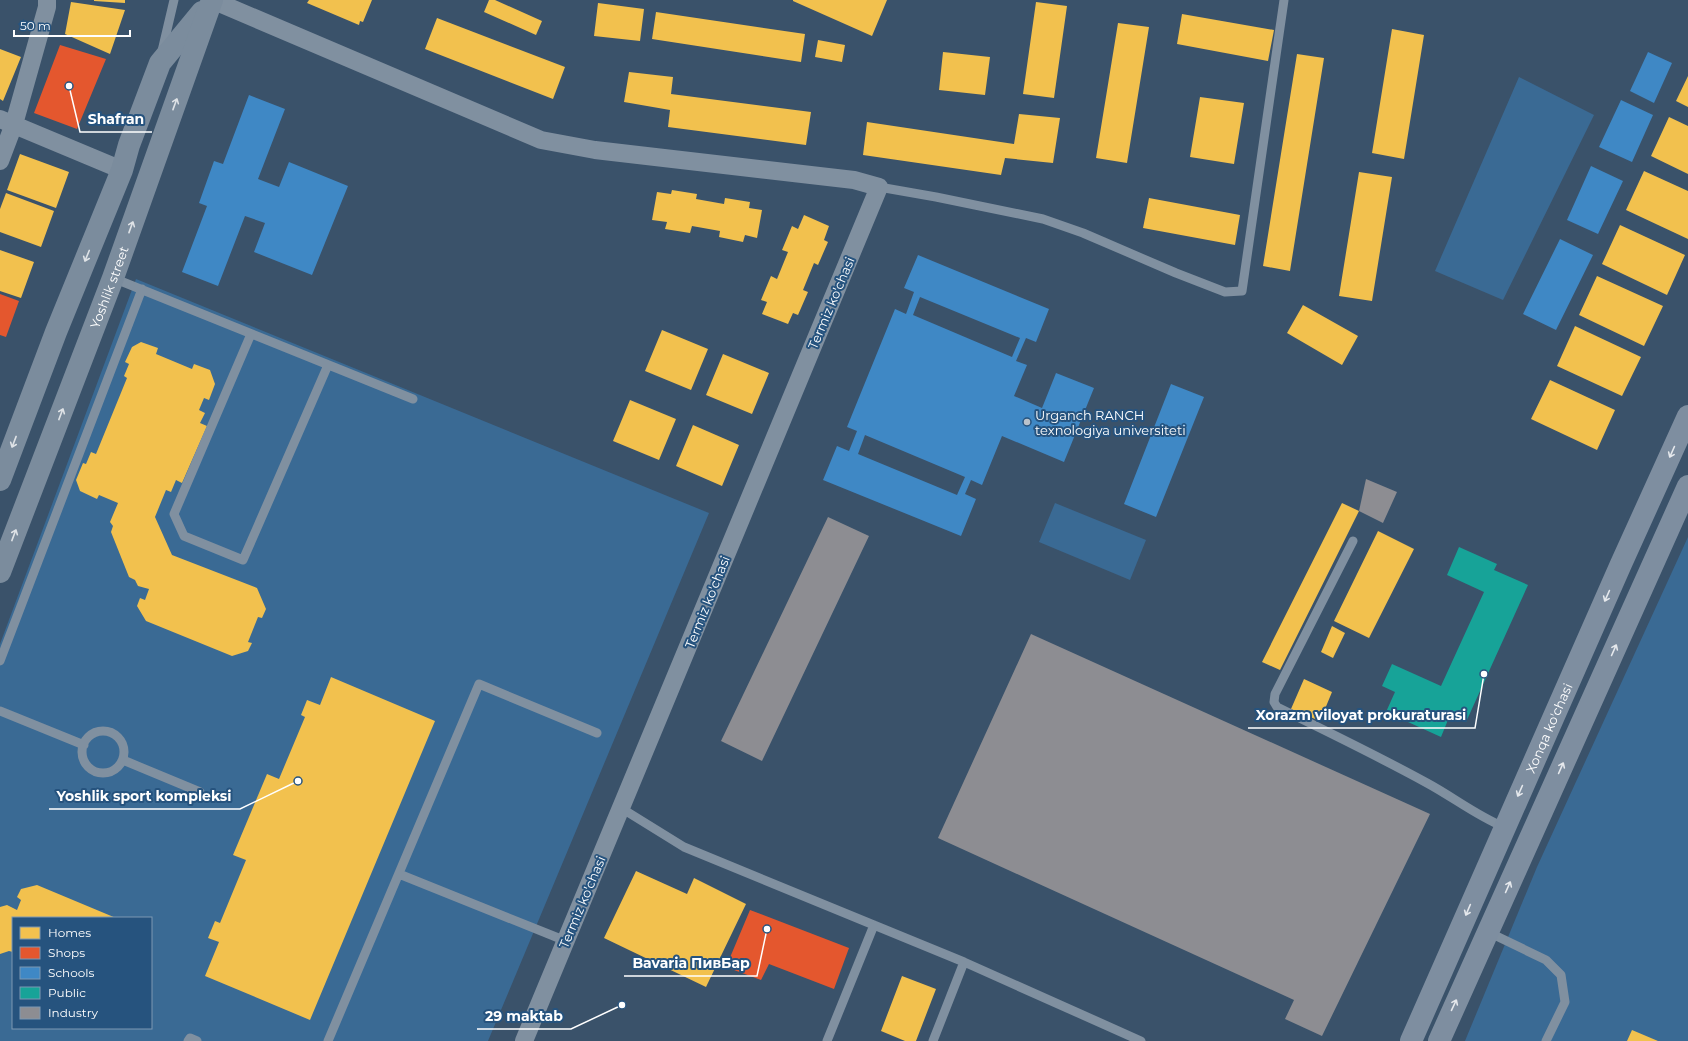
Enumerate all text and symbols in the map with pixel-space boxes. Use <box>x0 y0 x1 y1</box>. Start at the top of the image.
scale bar <box>14 12 130 38</box>
text: 50 m <box>20 18 51 33</box>
one-way arrow <box>171 99 179 111</box>
callout: Shafran <box>80 106 152 132</box>
text: Shafran <box>88 110 144 128</box>
one-way arrow <box>128 221 136 233</box>
street label: Yoshlik street <box>86 244 132 331</box>
one-way arrow <box>83 250 91 262</box>
street label: Termiz ko'chasi <box>804 255 858 351</box>
place label: Urganch RANCH texnologiya universiteti <box>1035 407 1186 438</box>
one-way arrow <box>57 408 65 420</box>
marker: Urganch RANCH texnologiya universiteti <box>1022 417 1032 427</box>
one-way arrow <box>10 436 18 448</box>
one-way arrow <box>1668 445 1675 457</box>
one-way arrow <box>11 530 18 542</box>
street label: Termiz ko'chasi <box>681 553 733 651</box>
one-way arrow <box>1603 589 1610 601</box>
one-way arrow <box>1611 644 1618 656</box>
street label: Xonqa ko'chasi <box>1522 681 1576 775</box>
callout: Xorazm viloyat prokuraturasi <box>1248 702 1475 728</box>
text: Xorazm viloyat prokuraturasi <box>1256 706 1466 724</box>
one-way arrow <box>1558 763 1565 775</box>
callout: Yoshlik sport kompleksi <box>49 783 240 809</box>
one-way arrow <box>1516 785 1523 797</box>
text: Yoshlik sport kompleksi <box>56 787 232 805</box>
street label: Termiz ko'chasi <box>555 854 609 950</box>
one-way arrow <box>1505 881 1512 893</box>
one-way arrow <box>1464 904 1471 916</box>
legend <box>12 917 152 1029</box>
text: Homes <box>48 925 91 940</box>
text: Shops <box>48 945 85 960</box>
callout: Bavaria ПивБар <box>624 950 757 976</box>
text: Bavaria ПивБар <box>632 954 750 972</box>
text: Schools <box>48 965 94 980</box>
text: Public <box>48 985 86 1000</box>
one-way arrow <box>1451 1000 1458 1012</box>
callout: 29 maktab <box>477 1003 571 1029</box>
text: Industry <box>48 1005 98 1020</box>
text: 29 maktab <box>485 1007 563 1025</box>

